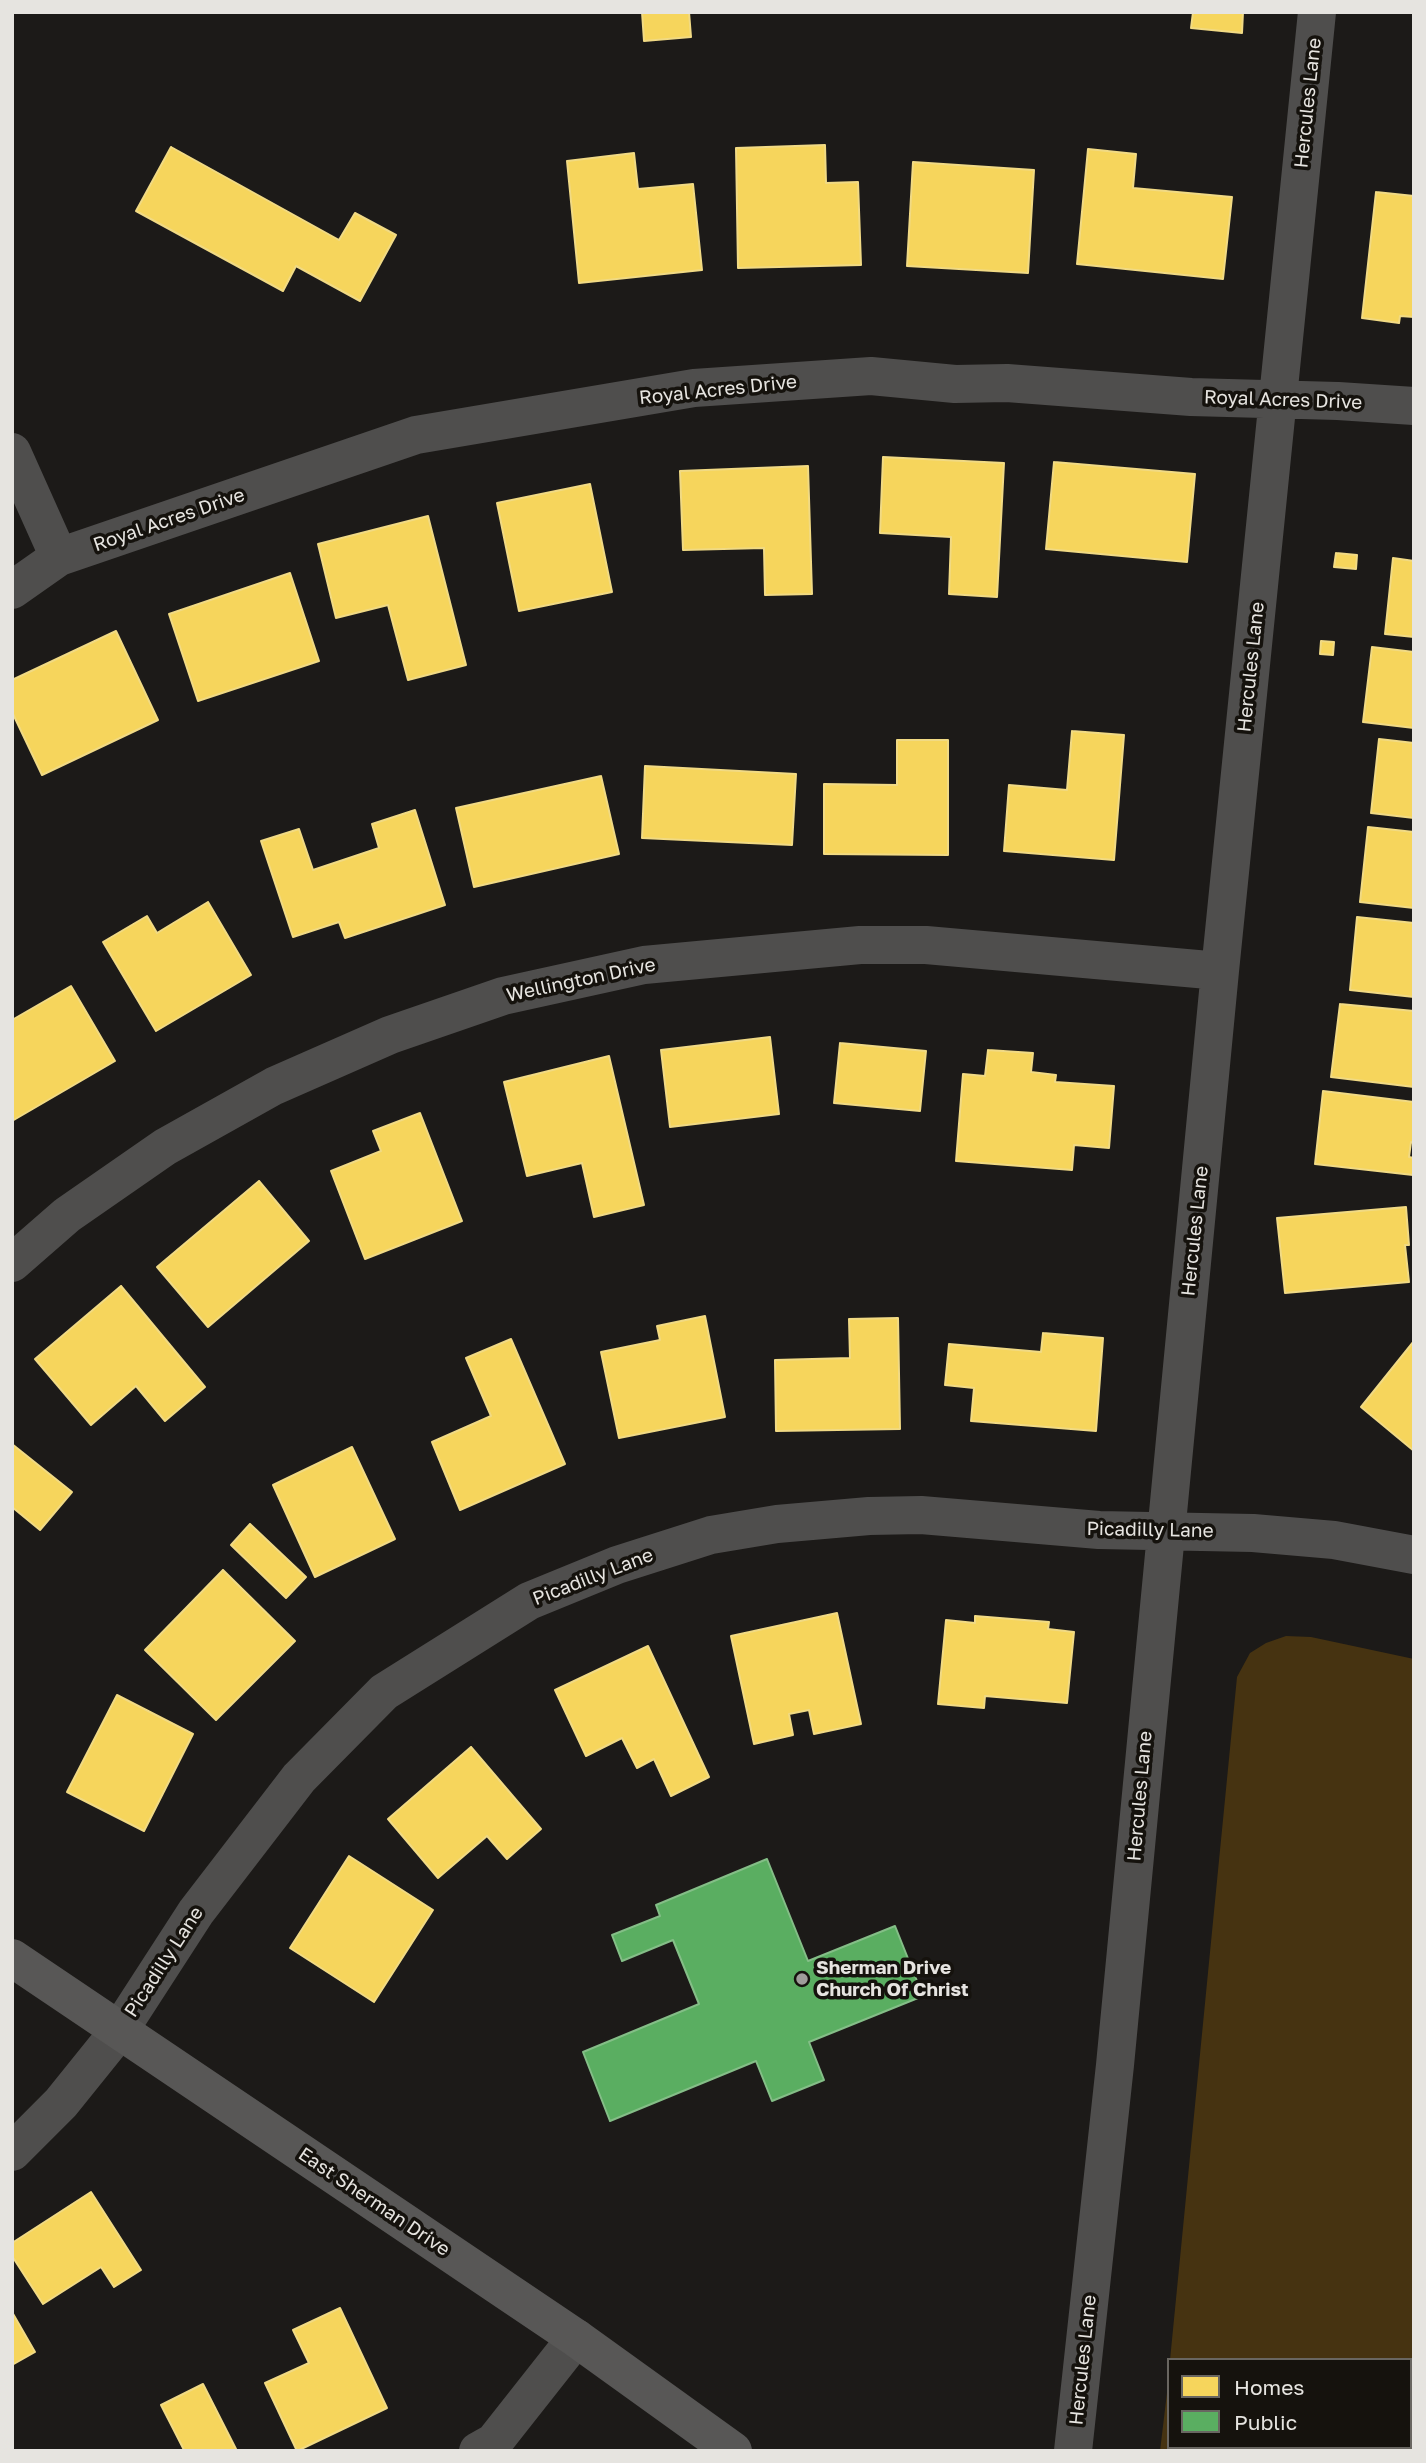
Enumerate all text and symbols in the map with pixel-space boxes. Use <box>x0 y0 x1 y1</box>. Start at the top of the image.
street label: Hercules Lane <box>1290 37 1326 169</box>
street label: Royal Acres Drive <box>638 370 798 410</box>
street label: Royal Acres Drive <box>1203 386 1363 414</box>
street label: Royal Acres Drive <box>90 483 248 557</box>
street label: Hercules Lane <box>1233 601 1269 733</box>
street label: Wellington Drive <box>504 953 658 1007</box>
street label: Hercules Lane <box>1177 1165 1213 1297</box>
street label: Picadilly Lane <box>1086 1517 1214 1543</box>
street label: Picadilly Lane <box>530 1544 656 1610</box>
street label: Hercules Lane <box>1123 1730 1157 1862</box>
street label: Picadilly Lane <box>120 1903 208 2021</box>
place label: Sherman Drive Church Of Christ <box>816 1957 969 2001</box>
marker: Sherman Drive Church Of Christ <box>794 1971 810 1987</box>
street label: East Sherman Drive <box>294 2143 454 2261</box>
street label: Hercules Lane <box>1065 2294 1101 2426</box>
legend <box>1167 2358 1412 2449</box>
text: Homes <box>1234 2374 1304 2400</box>
text: Public <box>1234 2409 1297 2435</box>

